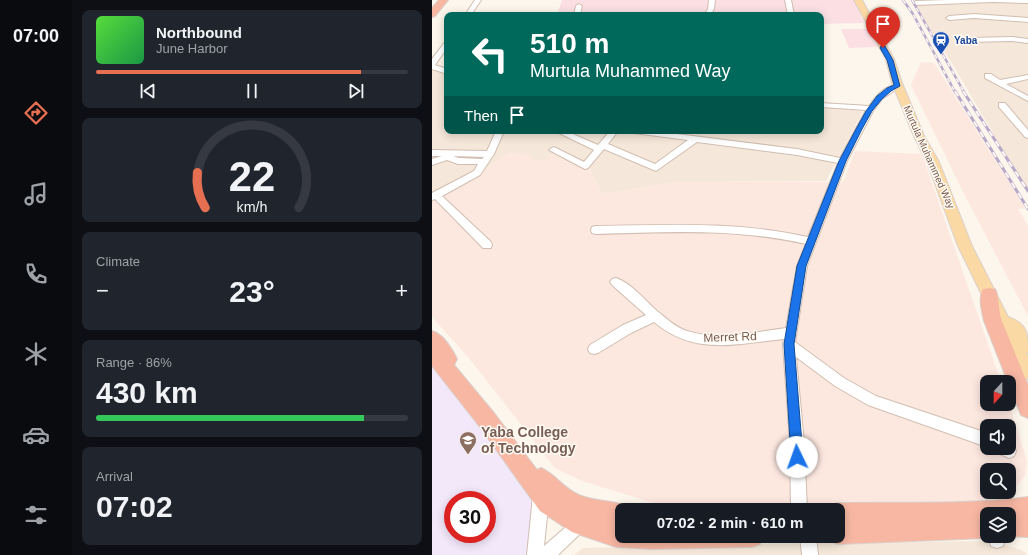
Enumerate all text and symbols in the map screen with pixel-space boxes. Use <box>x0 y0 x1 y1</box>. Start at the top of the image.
pin <box>866 7.0 900 48</box>
icon: arrive <box>872 13 894 35</box>
text: Northbound <box>156 24 242 41</box>
text: 07:00 <box>13 26 59 46</box>
icon: left <box>464 28 516 80</box>
text: 510 m <box>530 28 609 59</box>
station icon: Yaba <box>931 30 951 55</box>
place label: Yaba <box>954 35 978 46</box>
text: June Harbor <box>156 41 228 56</box>
text: Murtula Muhammed Way <box>530 61 730 81</box>
icon: previous <box>137 80 159 102</box>
icon: pause <box>241 80 263 102</box>
icon: next <box>345 80 367 102</box>
icon: directions <box>22 99 50 127</box>
icon: arrive <box>506 104 528 126</box>
street label: Murtula Muhammed Way <box>901 104 957 210</box>
text: Then <box>464 107 498 124</box>
text: 22 <box>229 153 275 200</box>
icon: music <box>22 180 50 208</box>
text: km/h <box>237 198 268 214</box>
text: Climate <box>96 254 140 269</box>
icon: phone <box>22 260 50 288</box>
text: 23° <box>229 275 275 308</box>
text: − <box>96 278 109 303</box>
text: + <box>395 278 408 303</box>
street label: Merret Rd <box>703 329 757 345</box>
icon: climate <box>22 340 50 368</box>
text: Range · 86% <box>96 355 172 370</box>
north arrow <box>980 375 1016 411</box>
map controls <box>980 375 1016 543</box>
text: 430 km <box>96 376 198 409</box>
button: sound <box>980 419 1016 455</box>
icon: car <box>22 421 50 449</box>
place label: Yaba College of Technology <box>481 424 576 456</box>
school or university icon: Yaba College of Technology <box>458 430 478 455</box>
position arrow <box>776 436 818 478</box>
button: search <box>980 463 1016 499</box>
text: Arrival <box>96 469 133 484</box>
text: 07:02 <box>96 490 173 523</box>
speed limit sign: 30 <box>444 491 496 543</box>
icon: filters <box>22 501 50 529</box>
button: layers <box>980 507 1016 543</box>
text: 07:02 · 2 min · 610 m <box>657 514 803 531</box>

